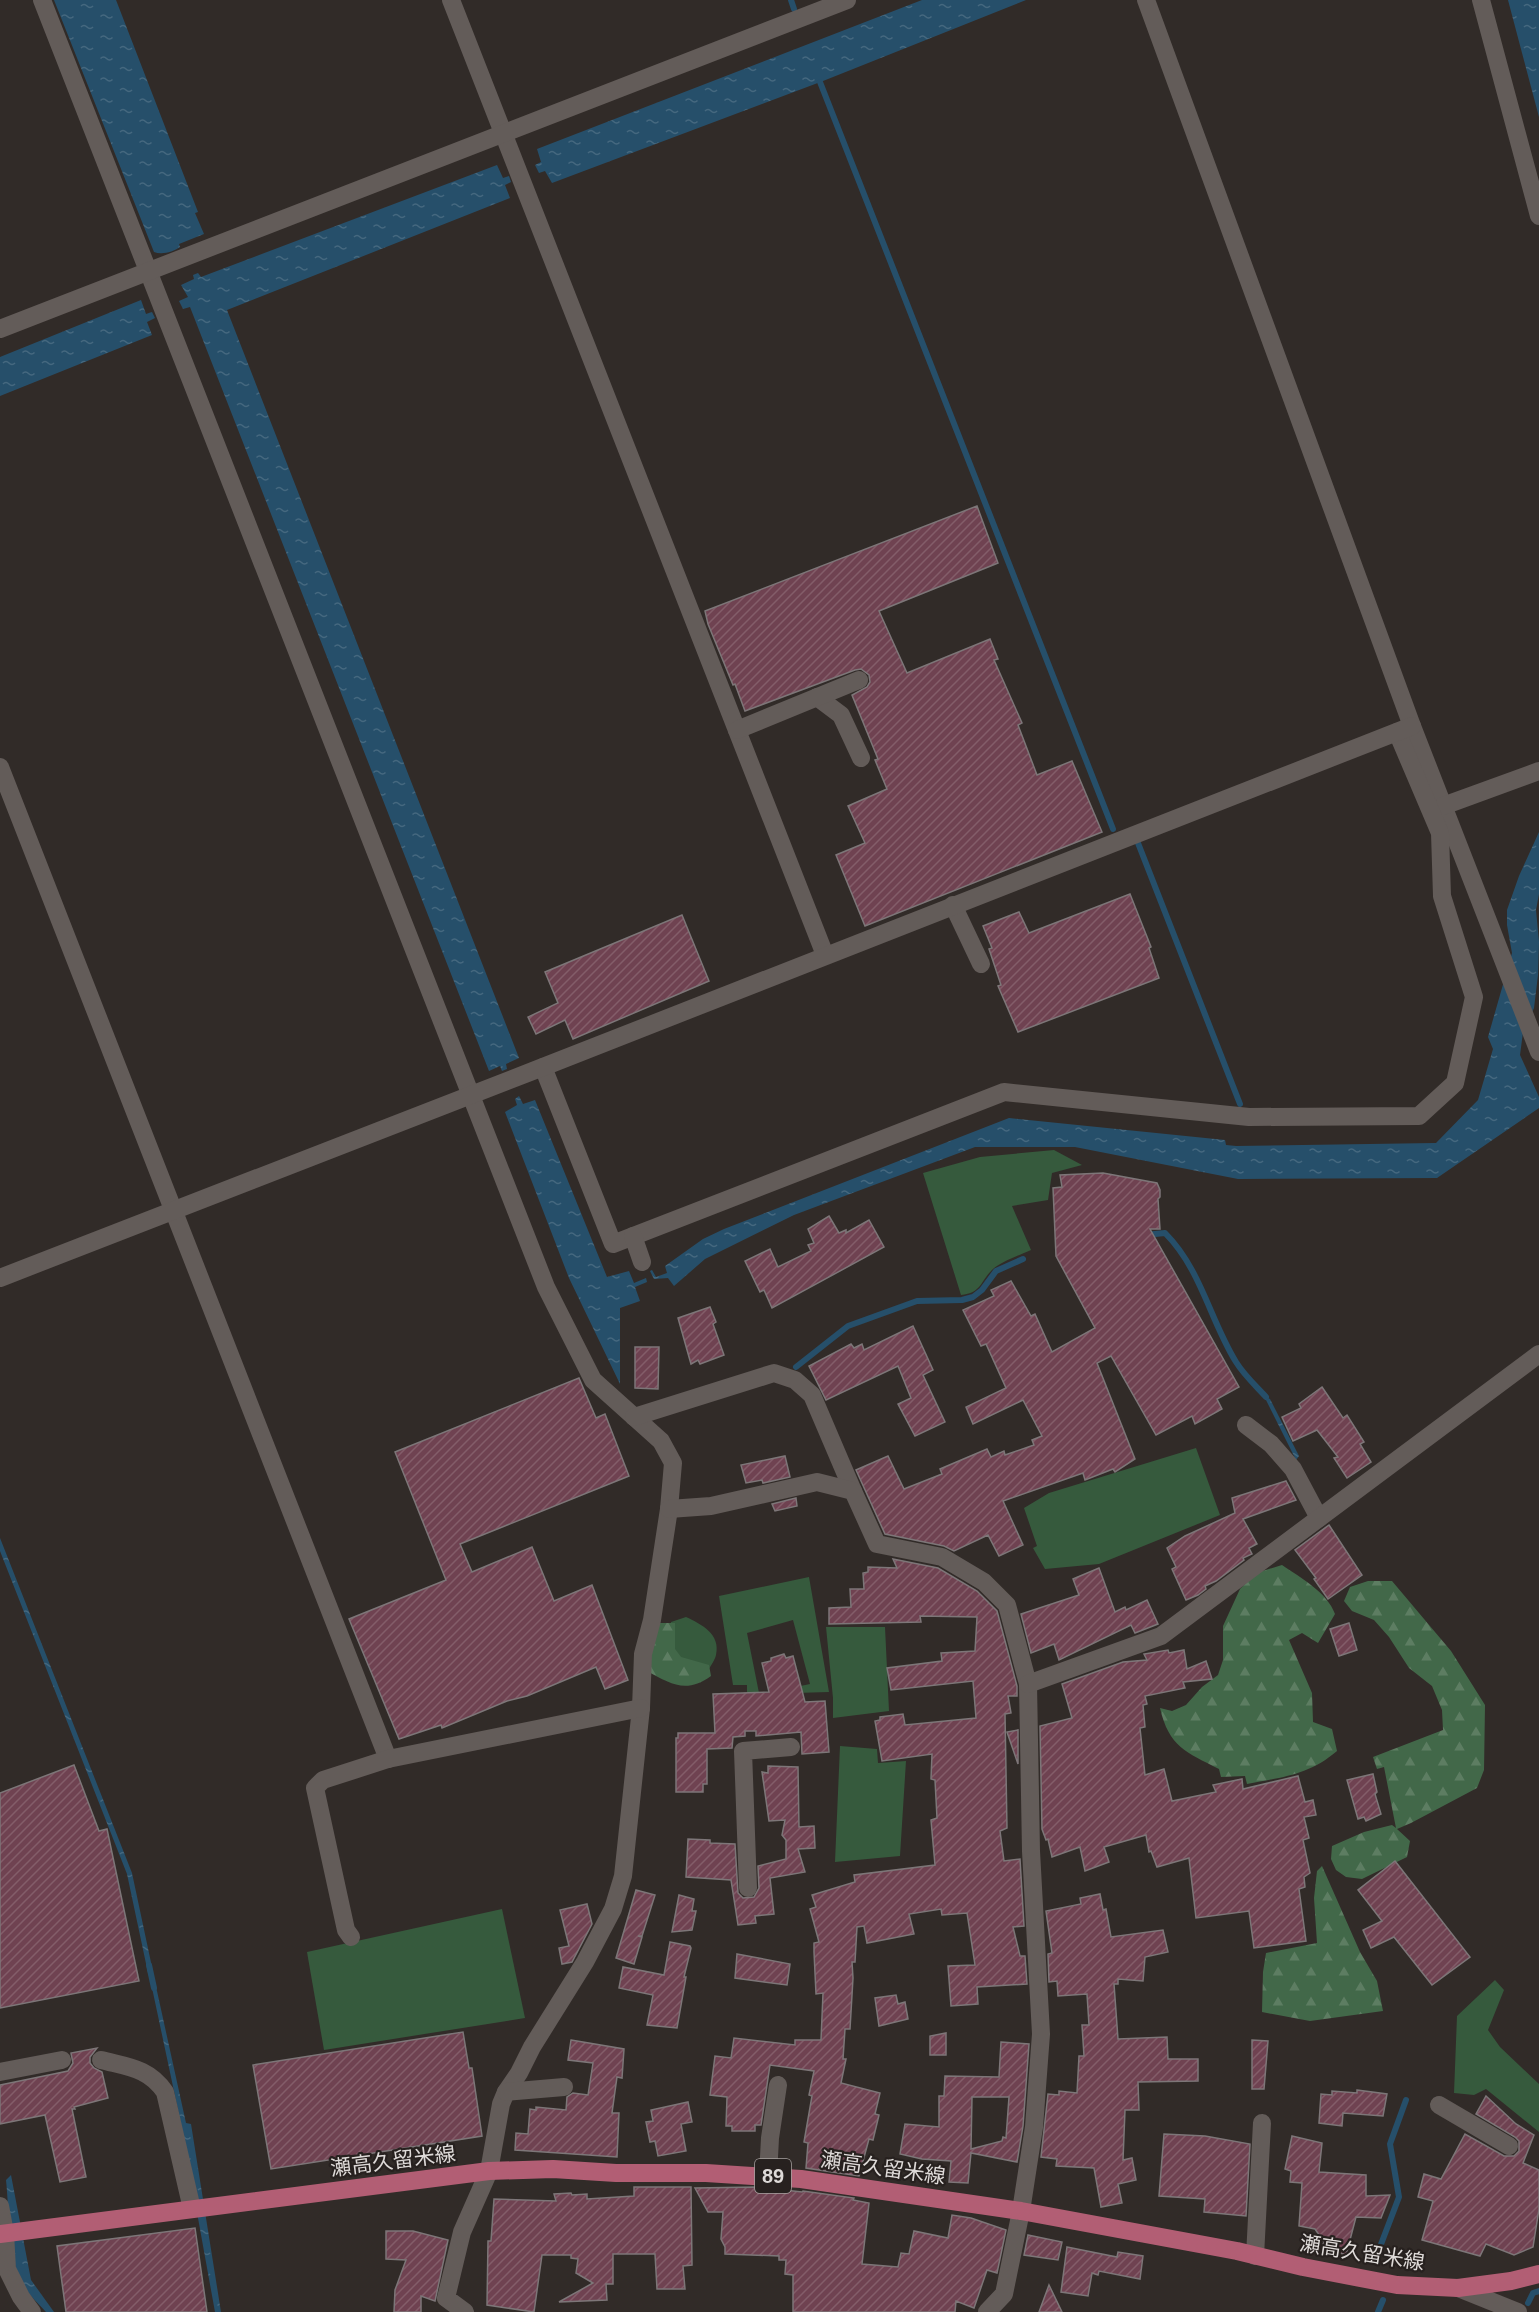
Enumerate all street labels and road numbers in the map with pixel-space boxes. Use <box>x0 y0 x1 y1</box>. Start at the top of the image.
street label: 瀬高久留米線 <box>329 2141 457 2180</box>
street label: 瀬高久留米線 <box>819 2147 947 2188</box>
road number: 89 <box>755 2159 791 2193</box>
street label: 瀬高久留米線 <box>1298 2231 1426 2274</box>

